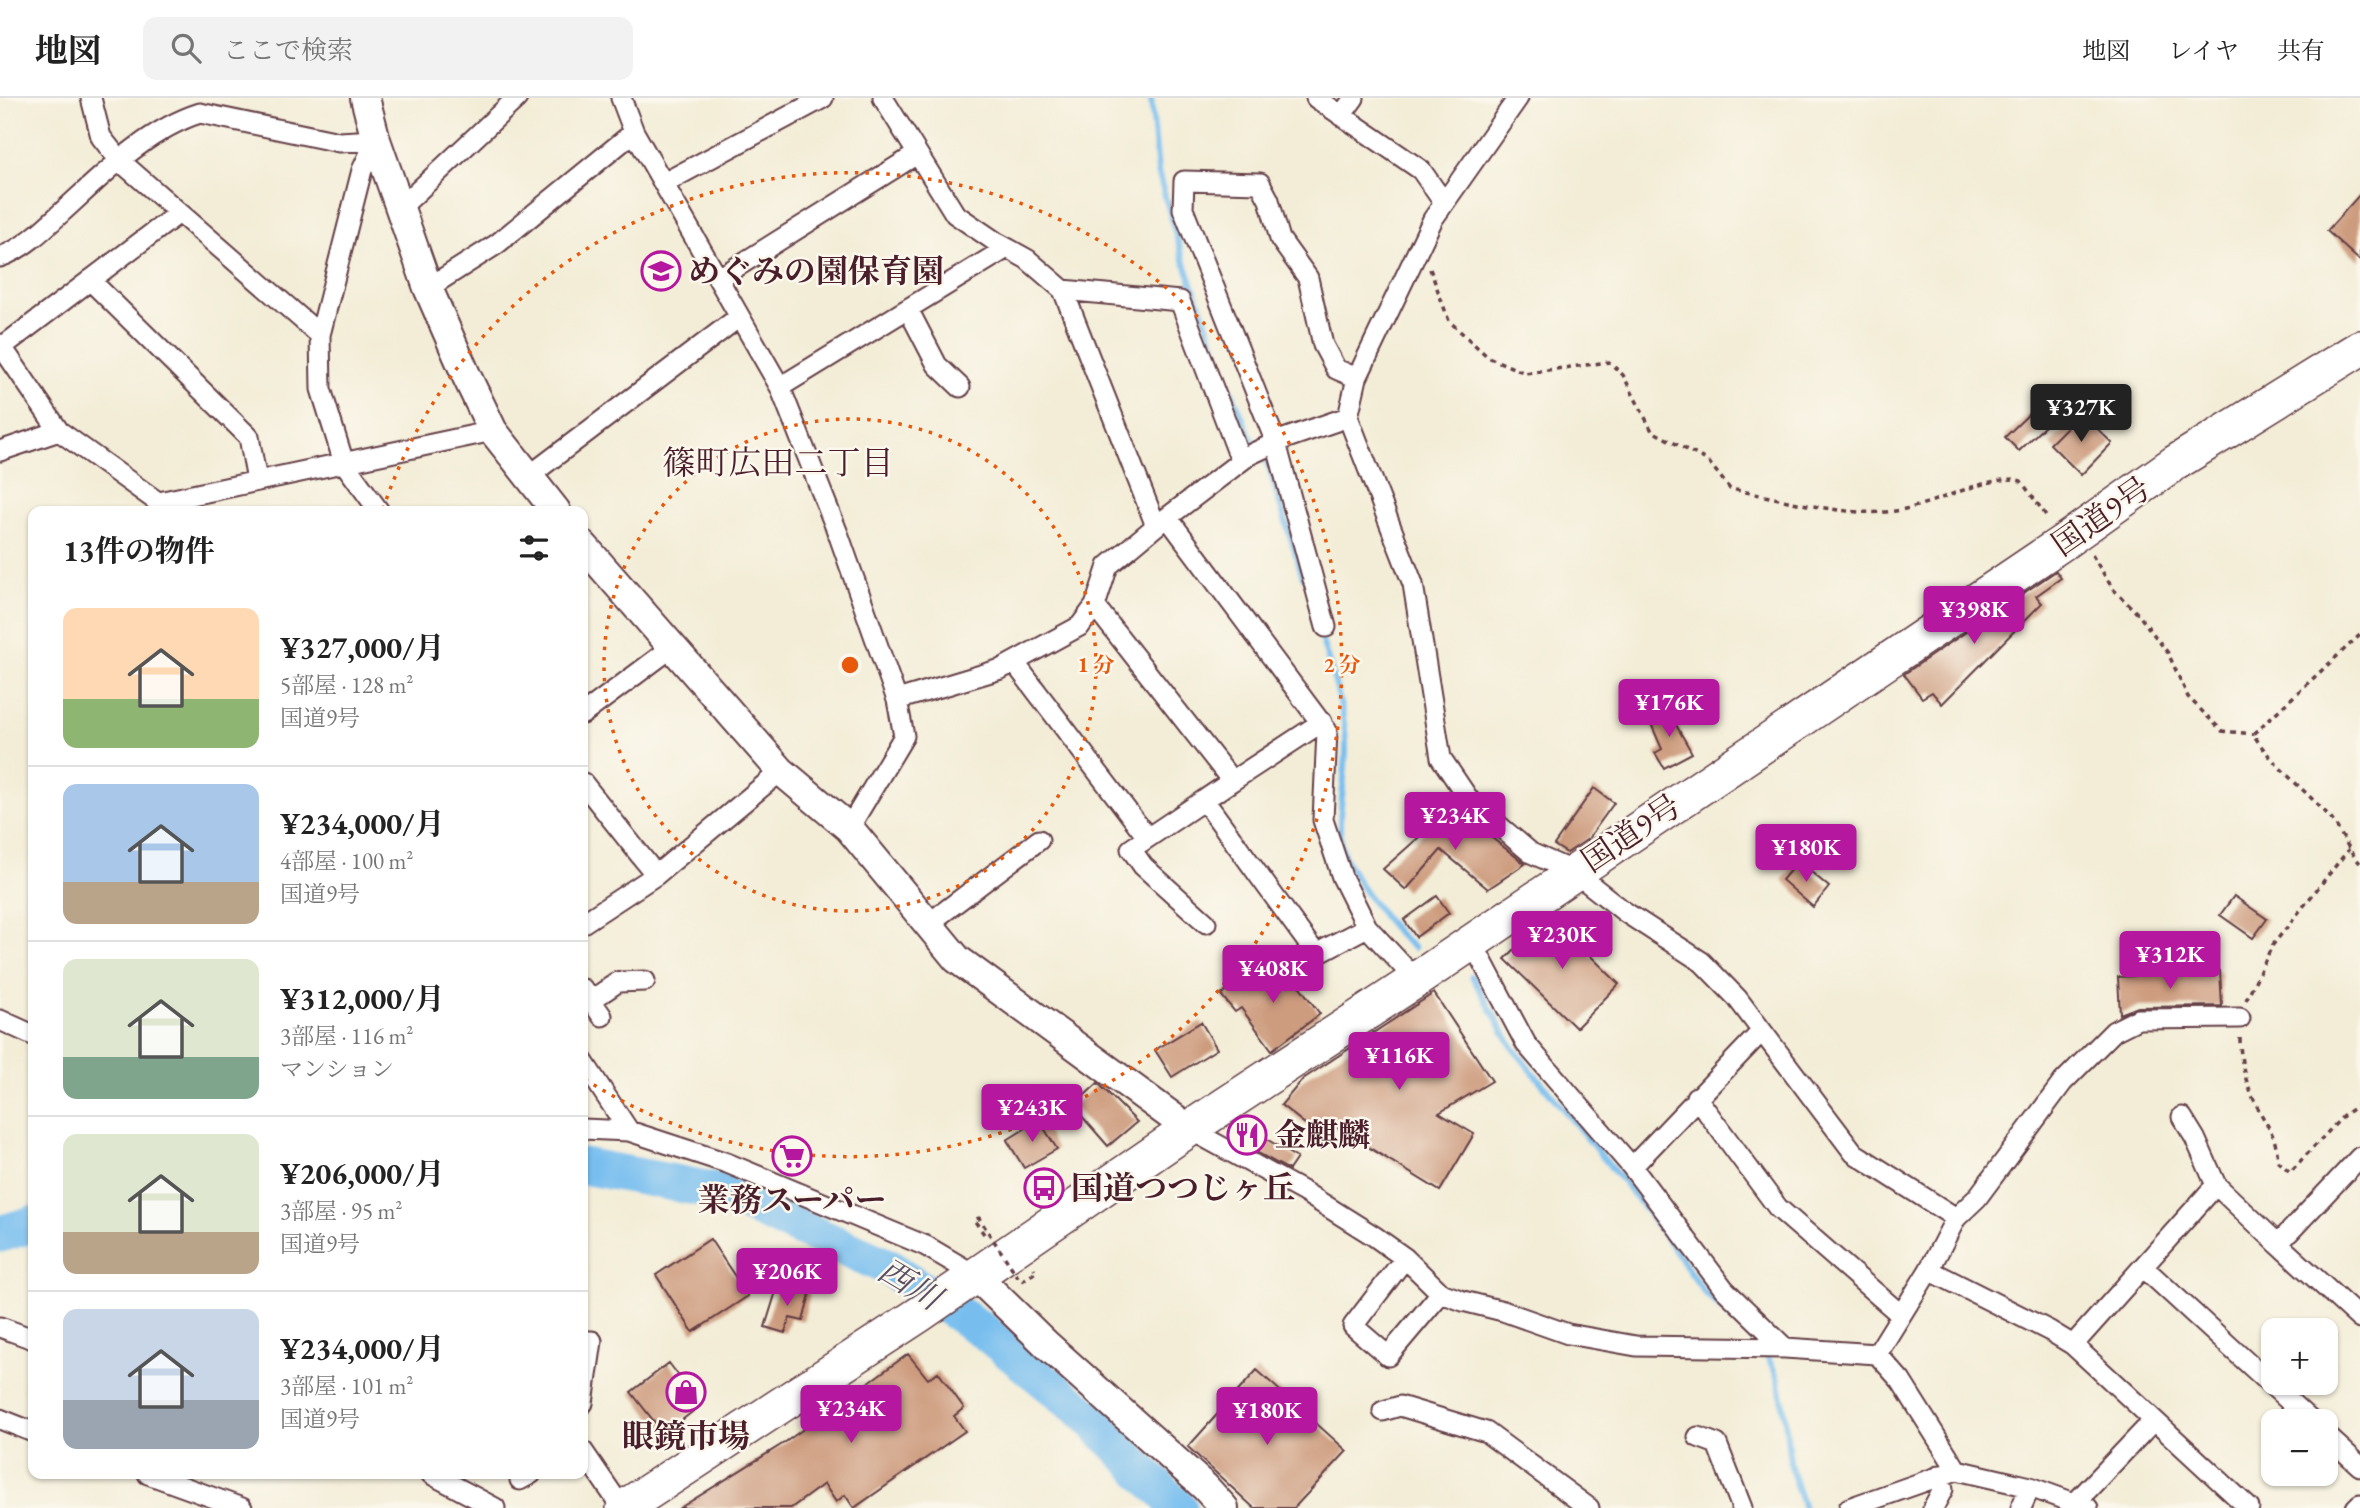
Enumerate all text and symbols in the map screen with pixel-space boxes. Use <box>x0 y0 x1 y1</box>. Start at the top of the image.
search box <box>143 17 633 80</box>
text: 地図 <box>35 29 101 72</box>
icon: search <box>167 29 205 67</box>
text: ここで検索 <box>223 33 353 67</box>
text: 地図 <box>2082 35 2130 66</box>
text: レイヤ <box>2168 35 2239 66</box>
text: 共有 <box>2277 35 2325 66</box>
school or university icon: めぐみの園保育園 <box>640 250 682 292</box>
place label: めぐみの園保育園 <box>688 250 944 292</box>
pin: ¥327K <box>2032 384 2130 444</box>
text: ¥327K <box>2046 392 2116 422</box>
district label: 篠町広田二丁目 <box>663 441 894 484</box>
street label: 国道9号 <box>2043 467 2159 565</box>
icon: filters <box>515 529 553 567</box>
text: 13件の物件 <box>63 531 215 570</box>
pin: ¥398K <box>1925 587 2023 646</box>
text: ¥398K <box>1939 594 2009 624</box>
text: ¥327,000/月 <box>280 628 444 667</box>
icon: home <box>119 636 203 720</box>
text: 1 分 <box>1077 651 1115 678</box>
text: 2 分 <box>1323 651 1361 678</box>
centre of rings <box>838 653 862 677</box>
text: 5部屋 · 128 m² <box>280 670 413 700</box>
pin: ¥176K <box>1620 680 1718 739</box>
text: ¥176K <box>1634 687 1704 717</box>
text: 国道9号 <box>280 703 360 733</box>
street label: 国道9号 <box>1573 784 1689 882</box>
pin: ¥234K <box>1406 792 1504 852</box>
text: ¥234K <box>1420 800 1490 830</box>
text: ¥234,000/月 <box>280 804 444 843</box>
icon: home <box>119 812 203 896</box>
pin: ¥180K <box>1757 824 1855 884</box>
text: ¥180K <box>1771 832 1841 862</box>
text: 4部屋 · 100 m² <box>280 846 413 876</box>
text: 国道9号 <box>280 879 360 909</box>
pin: ¥230K <box>1513 912 1611 971</box>
text: ¥230K <box>1527 919 1597 949</box>
pin: ¥312K <box>2121 932 2219 991</box>
text: ¥312K <box>2135 939 2205 969</box>
pin: ¥408K <box>1224 946 1322 1005</box>
text: ¥408K <box>1238 953 1308 983</box>
text: ¥312,000/月 <box>280 979 444 1018</box>
icon: home <box>119 987 203 1071</box>
text: 3部屋 · 116 m² <box>280 1021 413 1051</box>
pin: ¥116K <box>1350 1032 1448 1092</box>
text: ¥116K <box>1364 1040 1434 1070</box>
text: マンション <box>280 1054 394 1084</box>
pin: ¥243K <box>983 1084 1081 1144</box>
text: ¥243K <box>997 1092 1067 1122</box>
restaurant icon: 金麒麟 <box>1226 1114 1268 1156</box>
place label: 金麒麟 <box>1274 1114 1370 1156</box>
supermarket icon: 業務スーパー <box>771 1135 813 1177</box>
text: ¥206,000/月 <box>280 1154 444 1193</box>
icon: home <box>119 1162 203 1246</box>
bus stop icon: 国道つつじヶ丘 <box>1023 1167 1065 1209</box>
place label: 国道つつじヶ丘 <box>1071 1167 1295 1209</box>
place label: 業務スーパー <box>698 1179 886 1221</box>
text: 3部屋 · 95 m² <box>280 1196 402 1226</box>
text: 国道9号 <box>280 1229 360 1259</box>
pin: ¥206K <box>738 1248 836 1308</box>
water label: 西川 <box>871 1249 952 1321</box>
text: ¥206K <box>752 1256 822 1286</box>
map controls <box>2261 1318 2338 1486</box>
button: + <box>2261 1318 2338 1395</box>
text: ¥234,000/月 <box>280 1329 444 1368</box>
icon: home <box>119 1337 203 1421</box>
text: 3部屋 · 101 m² <box>280 1371 413 1401</box>
shop icon: 眼鏡市場 <box>665 1371 707 1413</box>
pin: ¥234K <box>802 1386 900 1445</box>
pin: ¥180K <box>1218 1388 1316 1447</box>
text: ¥234K <box>816 1393 886 1423</box>
text: ¥180K <box>1232 1395 1302 1425</box>
text: 国道9号 <box>280 1404 360 1434</box>
button: − <box>2261 1409 2338 1486</box>
place label: 眼鏡市場 <box>622 1415 750 1457</box>

